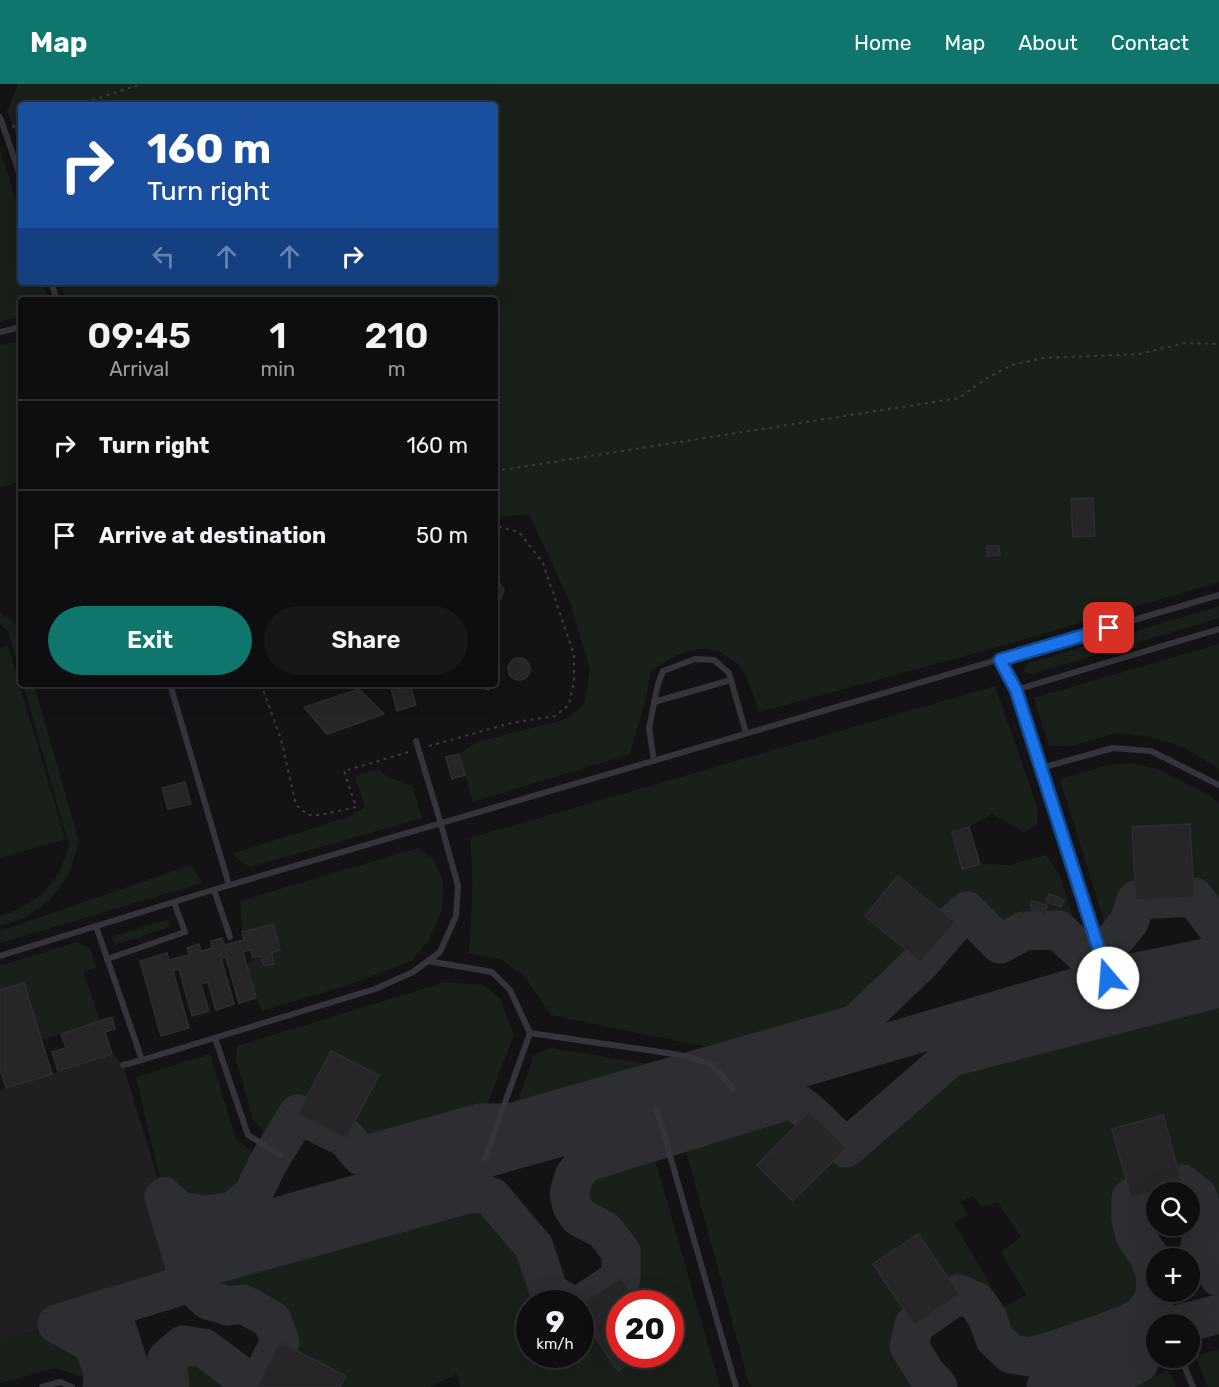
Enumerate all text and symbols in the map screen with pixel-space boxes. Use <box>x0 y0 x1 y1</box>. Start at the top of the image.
text: Map <box>30 26 87 59</box>
text: Home <box>854 30 911 55</box>
text: Map <box>944 30 985 55</box>
text: About <box>1018 30 1078 55</box>
text: Contact <box>1111 30 1189 55</box>
text: 160 m <box>147 124 271 174</box>
icon: right <box>48 126 126 204</box>
text: Turn right <box>147 175 270 207</box>
icon: left <box>147 240 180 273</box>
icon: ahead <box>210 240 243 273</box>
icon: ahead <box>273 240 306 273</box>
icon: right <box>336 240 369 273</box>
text: 09:45 <box>87 314 191 357</box>
text: 1 <box>269 314 286 357</box>
text: 210 <box>364 314 429 357</box>
text: Arrival <box>109 357 169 381</box>
text: min <box>260 357 295 381</box>
text: m <box>388 357 405 381</box>
icon: right <box>48 429 81 462</box>
text: Turn right <box>99 432 209 459</box>
text: 160 m <box>406 432 468 459</box>
icon: arrive <box>48 519 81 552</box>
text: Arrive at destination <box>99 522 326 549</box>
text: 50 m <box>416 522 468 549</box>
pin <box>1083 602 1134 653</box>
button: Exit <box>48 606 252 675</box>
button: Share <box>264 606 468 675</box>
icon: arrive <box>1092 611 1125 644</box>
position arrow <box>1076 946 1140 1010</box>
map controls <box>1146 1182 1200 1368</box>
button: search <box>1146 1182 1200 1236</box>
button: + <box>1146 1248 1200 1302</box>
speed limit sign: 20 <box>606 1290 684 1368</box>
text: 9 <box>545 1304 565 1340</box>
button: − <box>1146 1314 1200 1368</box>
text: km/h <box>536 1335 574 1353</box>

